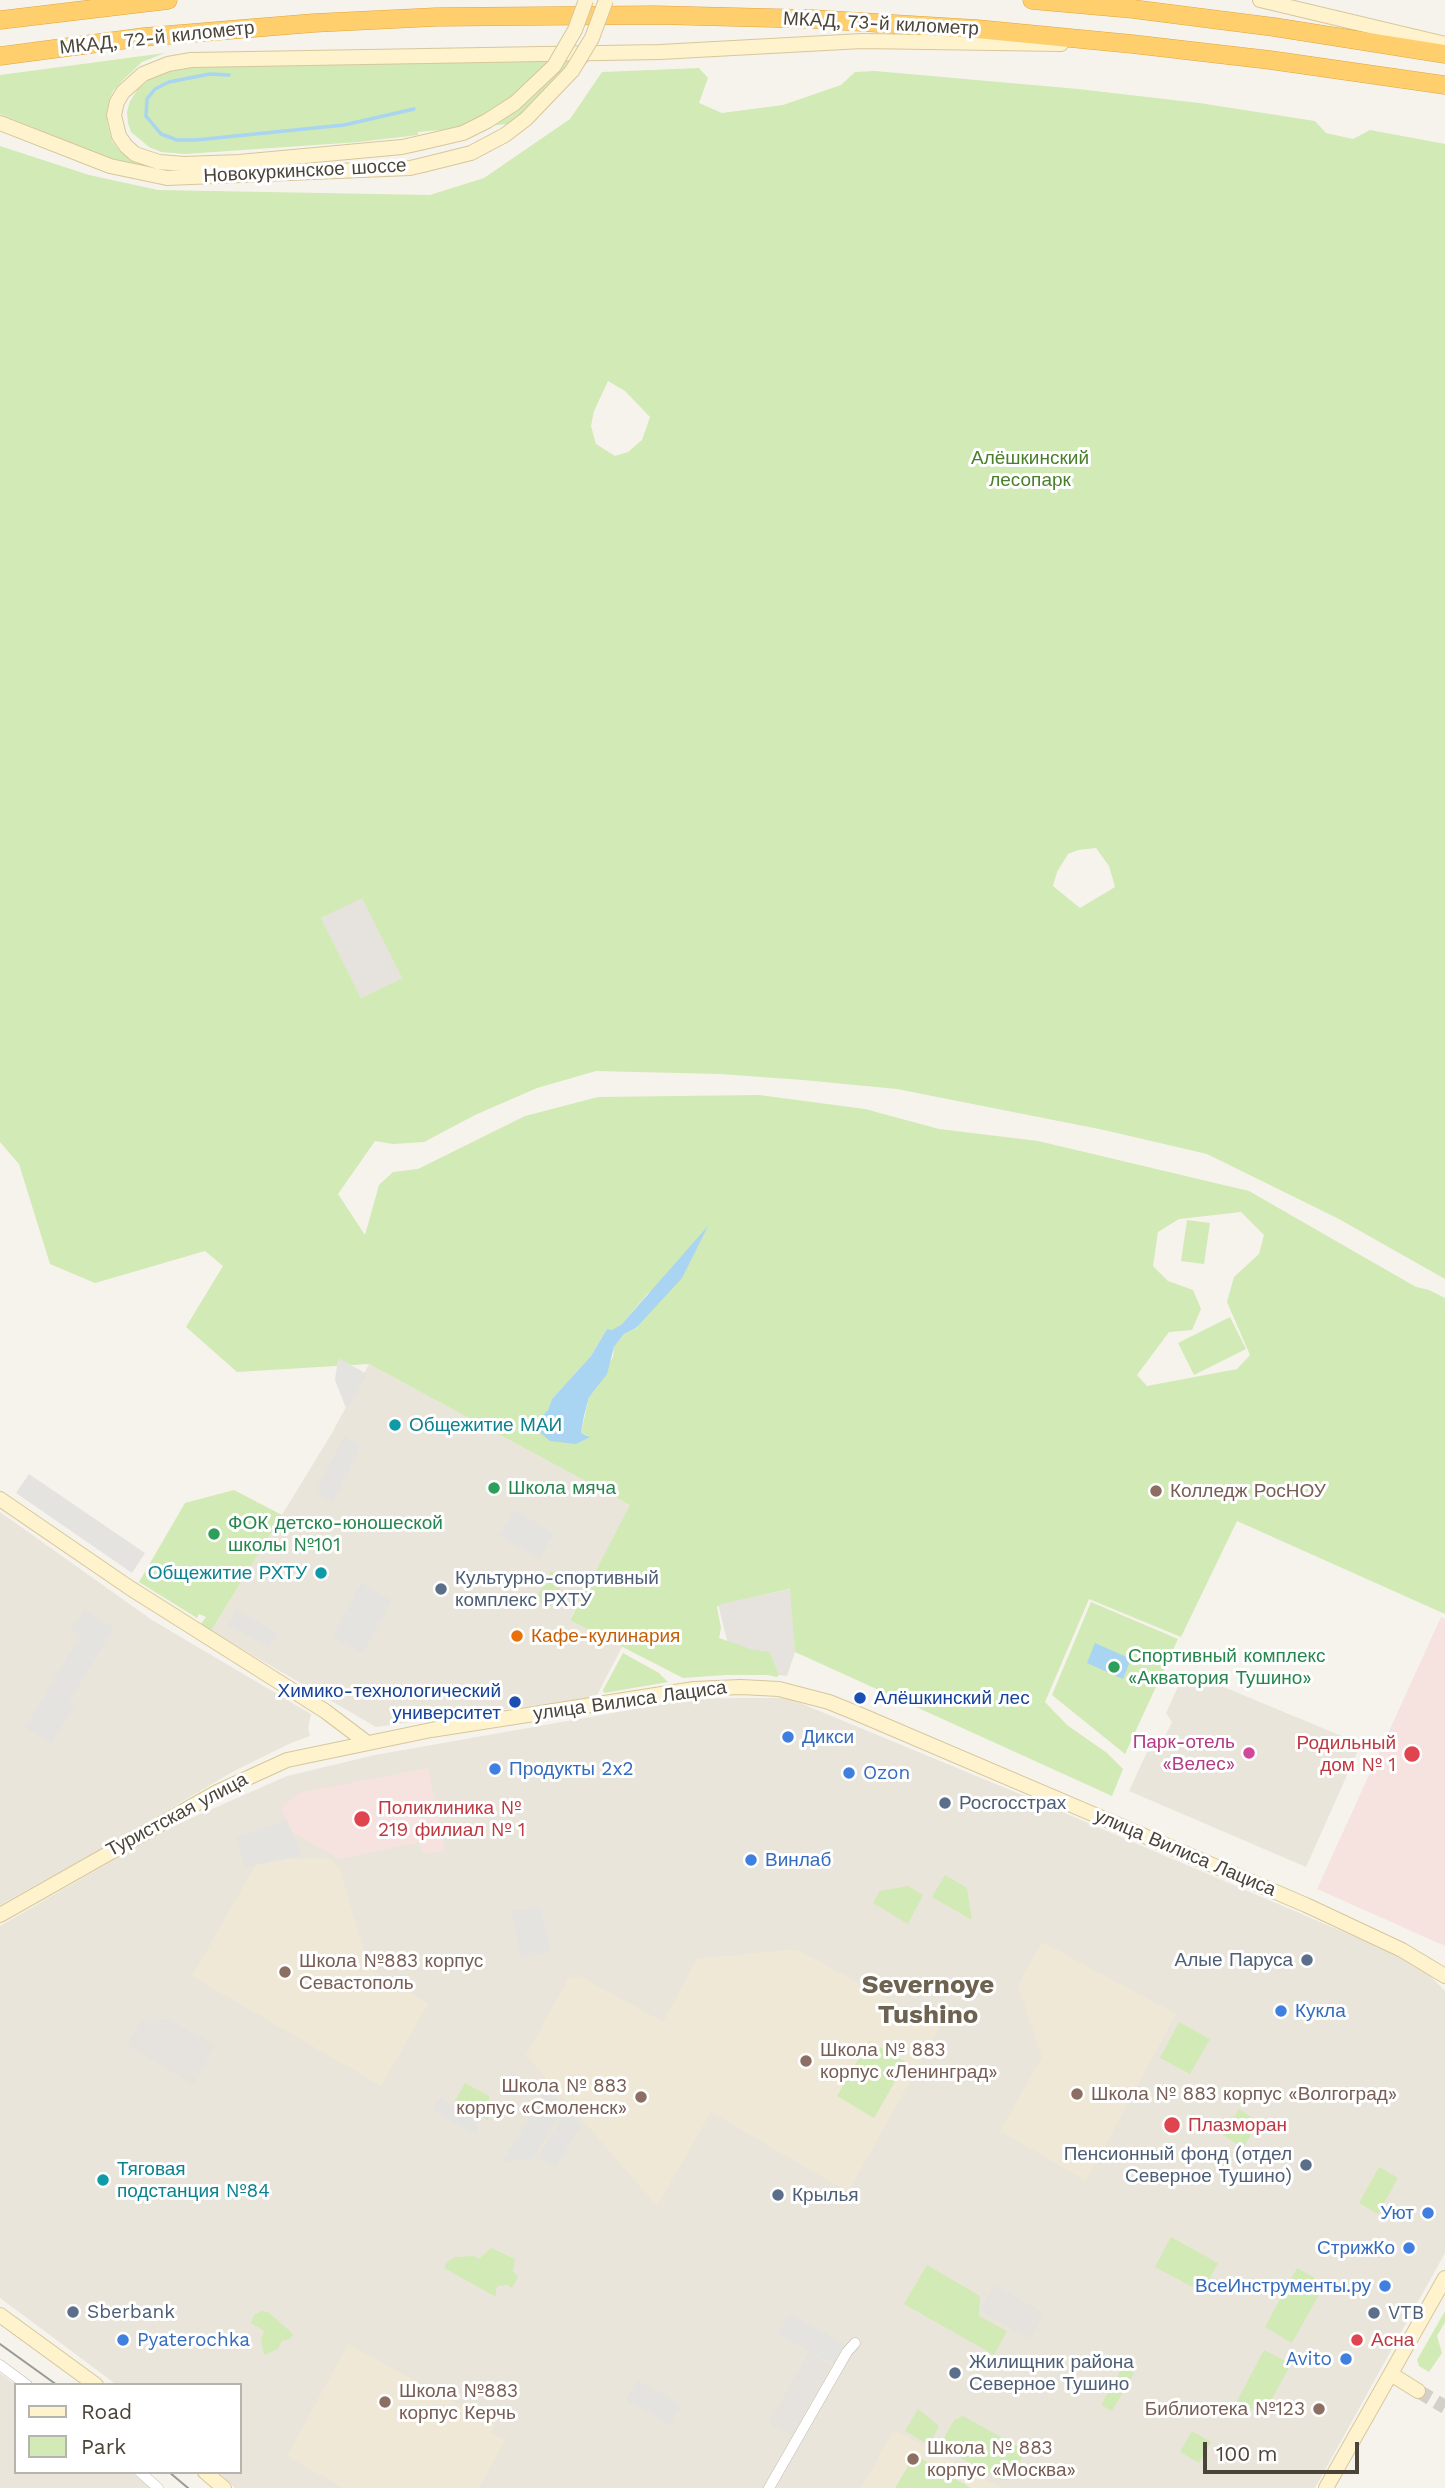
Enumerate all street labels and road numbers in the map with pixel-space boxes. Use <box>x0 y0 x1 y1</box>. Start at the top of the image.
street label: МКАД, 73-й километр <box>782 7 980 41</box>
street label: МКАД, 72-й километр <box>58 16 256 60</box>
street label: Новокуркинское шоссе <box>203 154 407 188</box>
street label: улица Вилиса Лациса <box>532 1676 728 1726</box>
street label: Туристская улица <box>102 1768 252 1862</box>
street label: улица Вилиса Лациса <box>1091 1804 1279 1902</box>

